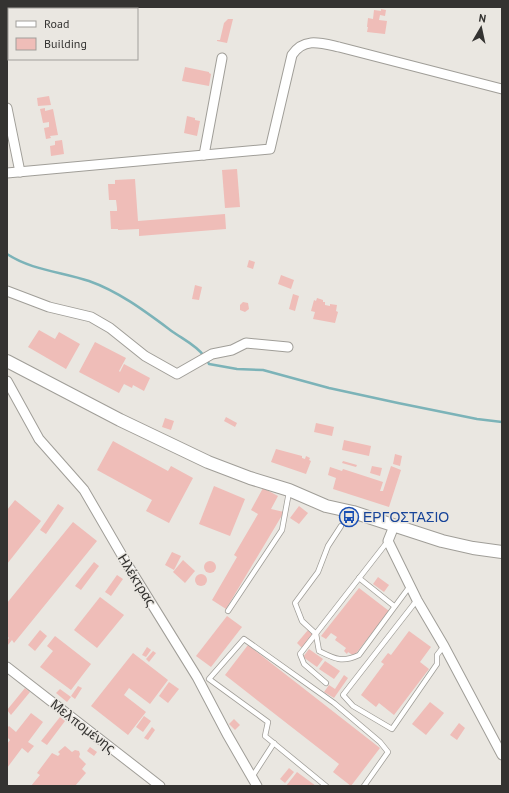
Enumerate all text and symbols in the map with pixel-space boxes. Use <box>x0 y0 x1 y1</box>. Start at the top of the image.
legend <box>8 8 138 60</box>
north arrow <box>461 8 501 48</box>
text: N <box>478 11 487 26</box>
text: Road <box>44 16 69 31</box>
text: Building <box>44 36 87 51</box>
bus stop icon: ΕΡΓΟΣΤΑΣΙΟ <box>338 506 360 528</box>
place label: ΕΡΓΟΣΤΑΣΙΟ <box>363 508 449 526</box>
street label: Ηλέκτρας <box>114 550 160 610</box>
street label: Μελπομένης <box>47 695 119 757</box>

